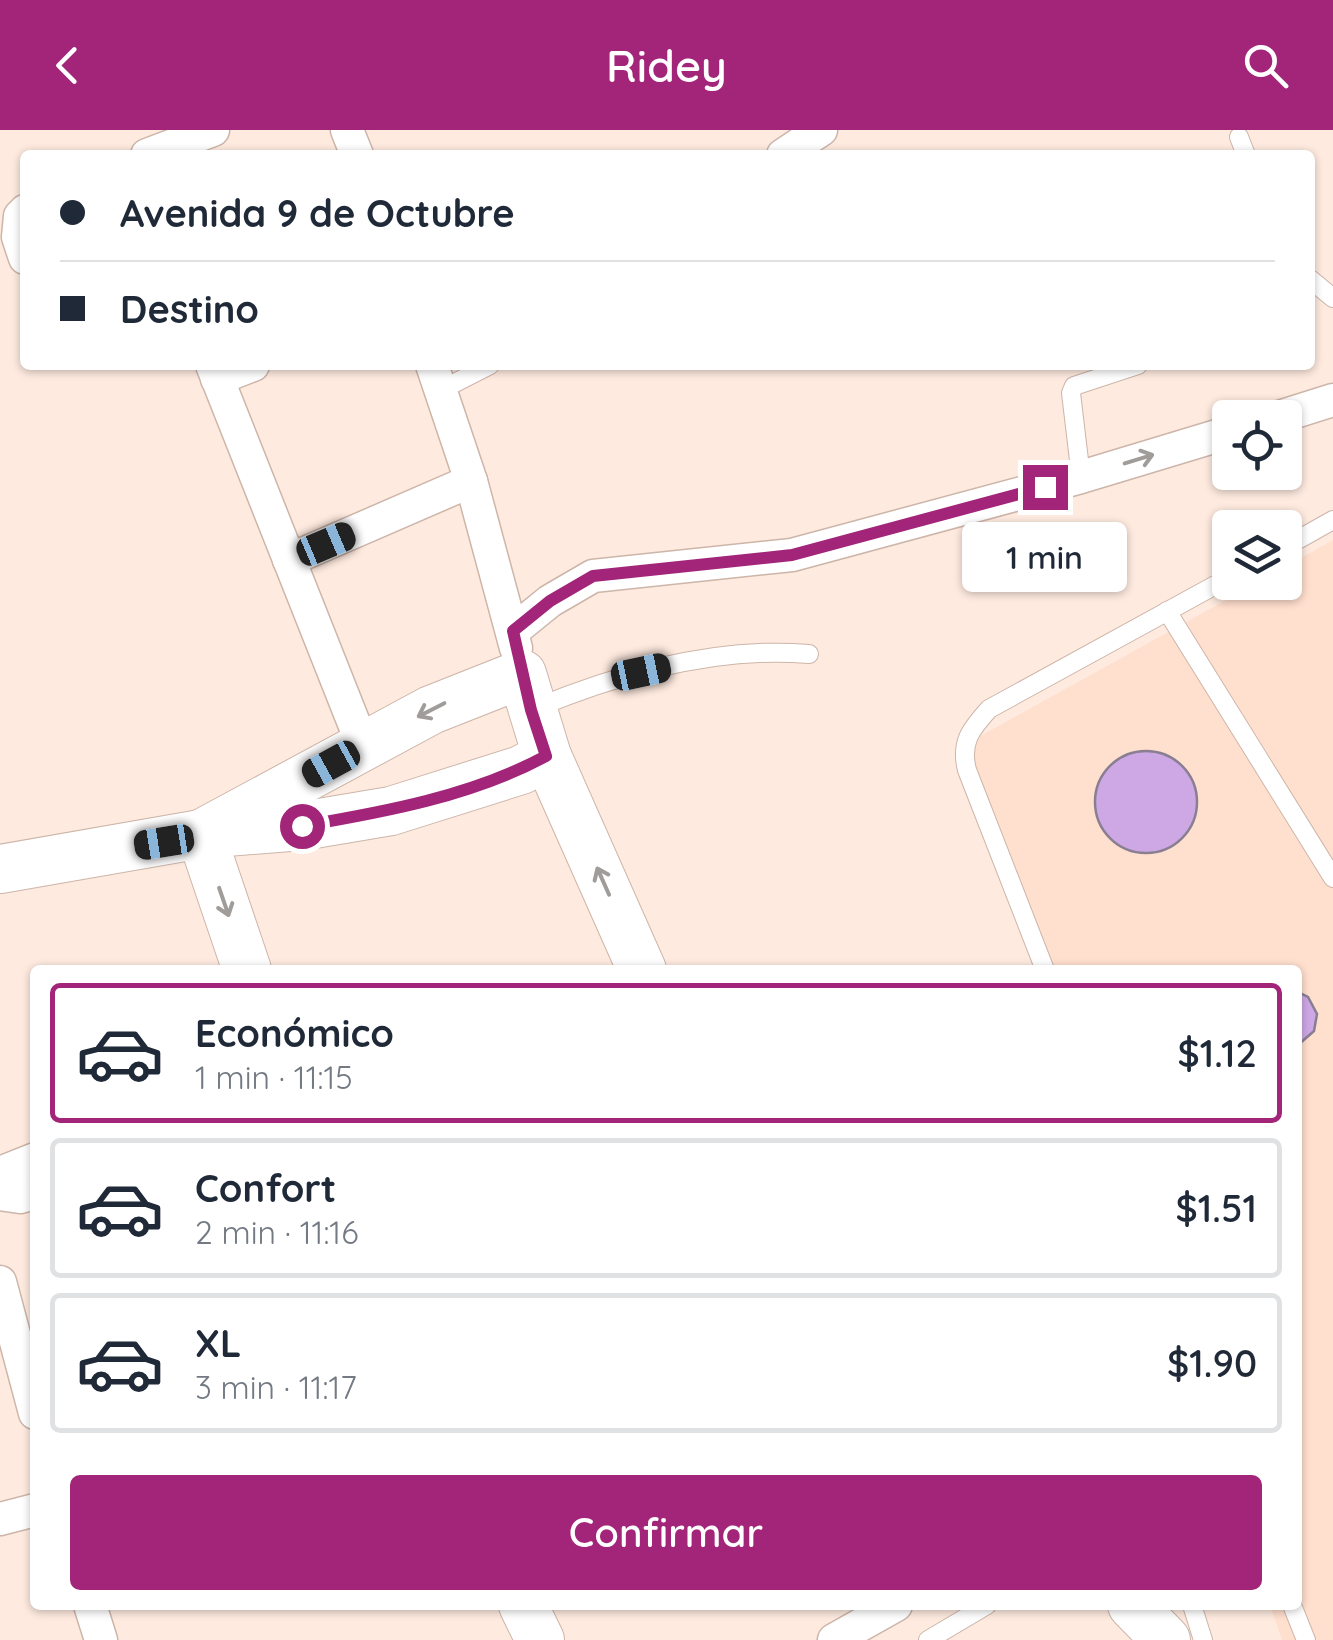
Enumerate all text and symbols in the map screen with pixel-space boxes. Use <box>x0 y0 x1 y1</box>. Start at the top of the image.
text: Ridey <box>606 37 727 93</box>
icon: back <box>40 38 95 93</box>
icon: search <box>1238 38 1293 93</box>
text: Avenida 9 de Octubre <box>120 189 515 237</box>
text: Destino <box>120 285 259 333</box>
map controls <box>1212 400 1302 600</box>
button: locate <box>1212 400 1302 490</box>
one-way arrow <box>1123 449 1154 467</box>
route end <box>1023 465 1068 510</box>
button: layers <box>1212 510 1302 600</box>
car <box>293 518 359 570</box>
callout: 1 min <box>962 522 1128 592</box>
text: 1 min <box>1006 537 1083 577</box>
car <box>609 651 673 693</box>
one-way arrow <box>417 701 447 720</box>
car <box>297 736 365 792</box>
route start <box>280 804 325 849</box>
car <box>132 822 196 862</box>
one-way arrow <box>592 867 611 897</box>
one-way arrow <box>216 886 234 917</box>
icon: car <box>75 1008 165 1098</box>
text: Económico <box>195 1009 394 1057</box>
text: $1.12 <box>1177 1029 1257 1077</box>
text: 1 min · 11:15 <box>195 1057 353 1097</box>
icon: car <box>75 1163 165 1253</box>
text: Confort <box>195 1164 336 1212</box>
text: $1.51 <box>1176 1184 1257 1232</box>
text: 2 min · 11:16 <box>195 1212 358 1252</box>
icon: car <box>75 1318 165 1408</box>
text: XL <box>195 1319 241 1367</box>
text: $1.90 <box>1167 1339 1257 1387</box>
text: 3 min · 11:17 <box>195 1367 357 1407</box>
button: Confirmar <box>70 1475 1262 1590</box>

